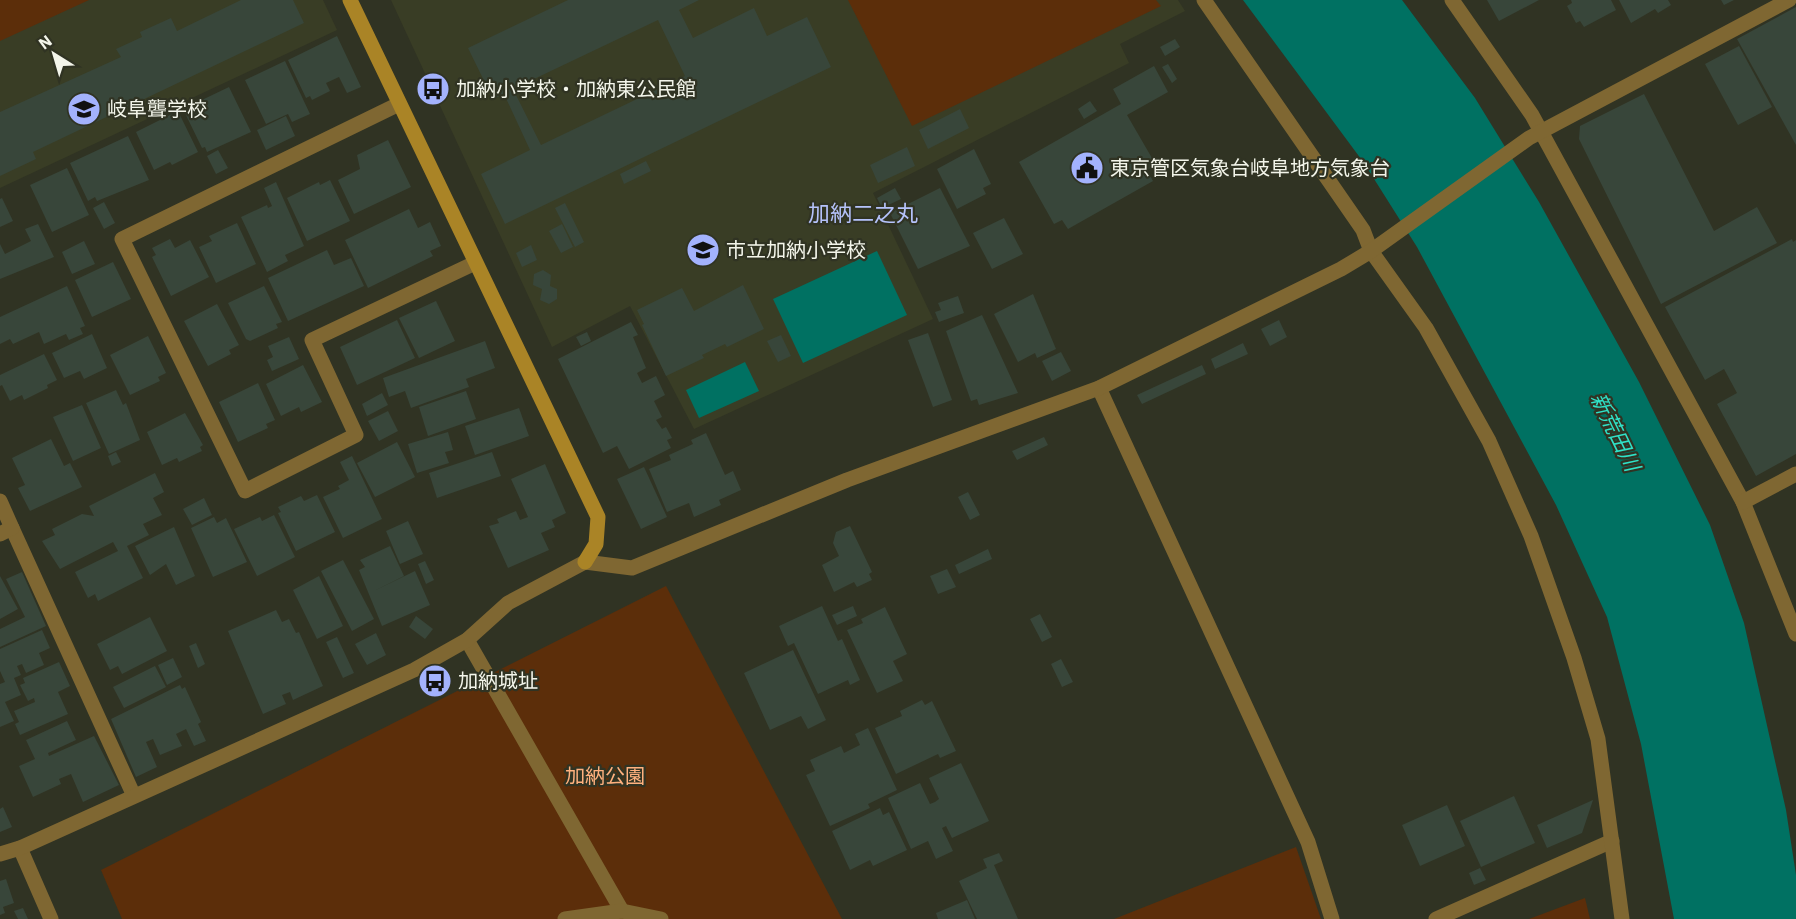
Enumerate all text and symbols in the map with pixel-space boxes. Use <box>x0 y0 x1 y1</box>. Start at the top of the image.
north arrow <box>24 24 84 84</box>
text: N <box>34 31 56 53</box>
bus stop icon: 加納小学校・加納東公民館 <box>415 71 451 107</box>
place label: 加納小学校・加納東公民館 <box>456 75 696 102</box>
school or university icon: 岐阜聾学校 <box>66 91 102 127</box>
place label: 岐阜聾学校 <box>107 95 207 122</box>
public building icon: 東京管区気象台岐阜地方気象台 <box>1069 150 1105 186</box>
place label: 東京管区気象台岐阜地方気象台 <box>1110 154 1390 181</box>
district label: 加納二之丸 <box>808 198 918 227</box>
school or university icon: 市立加納小学校 <box>685 232 721 268</box>
place label: 市立加納小学校 <box>726 236 866 263</box>
water label: 新荒田川 <box>1585 388 1648 477</box>
bus stop icon: 加納城址 <box>417 663 453 699</box>
place label: 加納城址 <box>458 667 538 694</box>
park label: 加納公園 <box>565 762 645 789</box>

